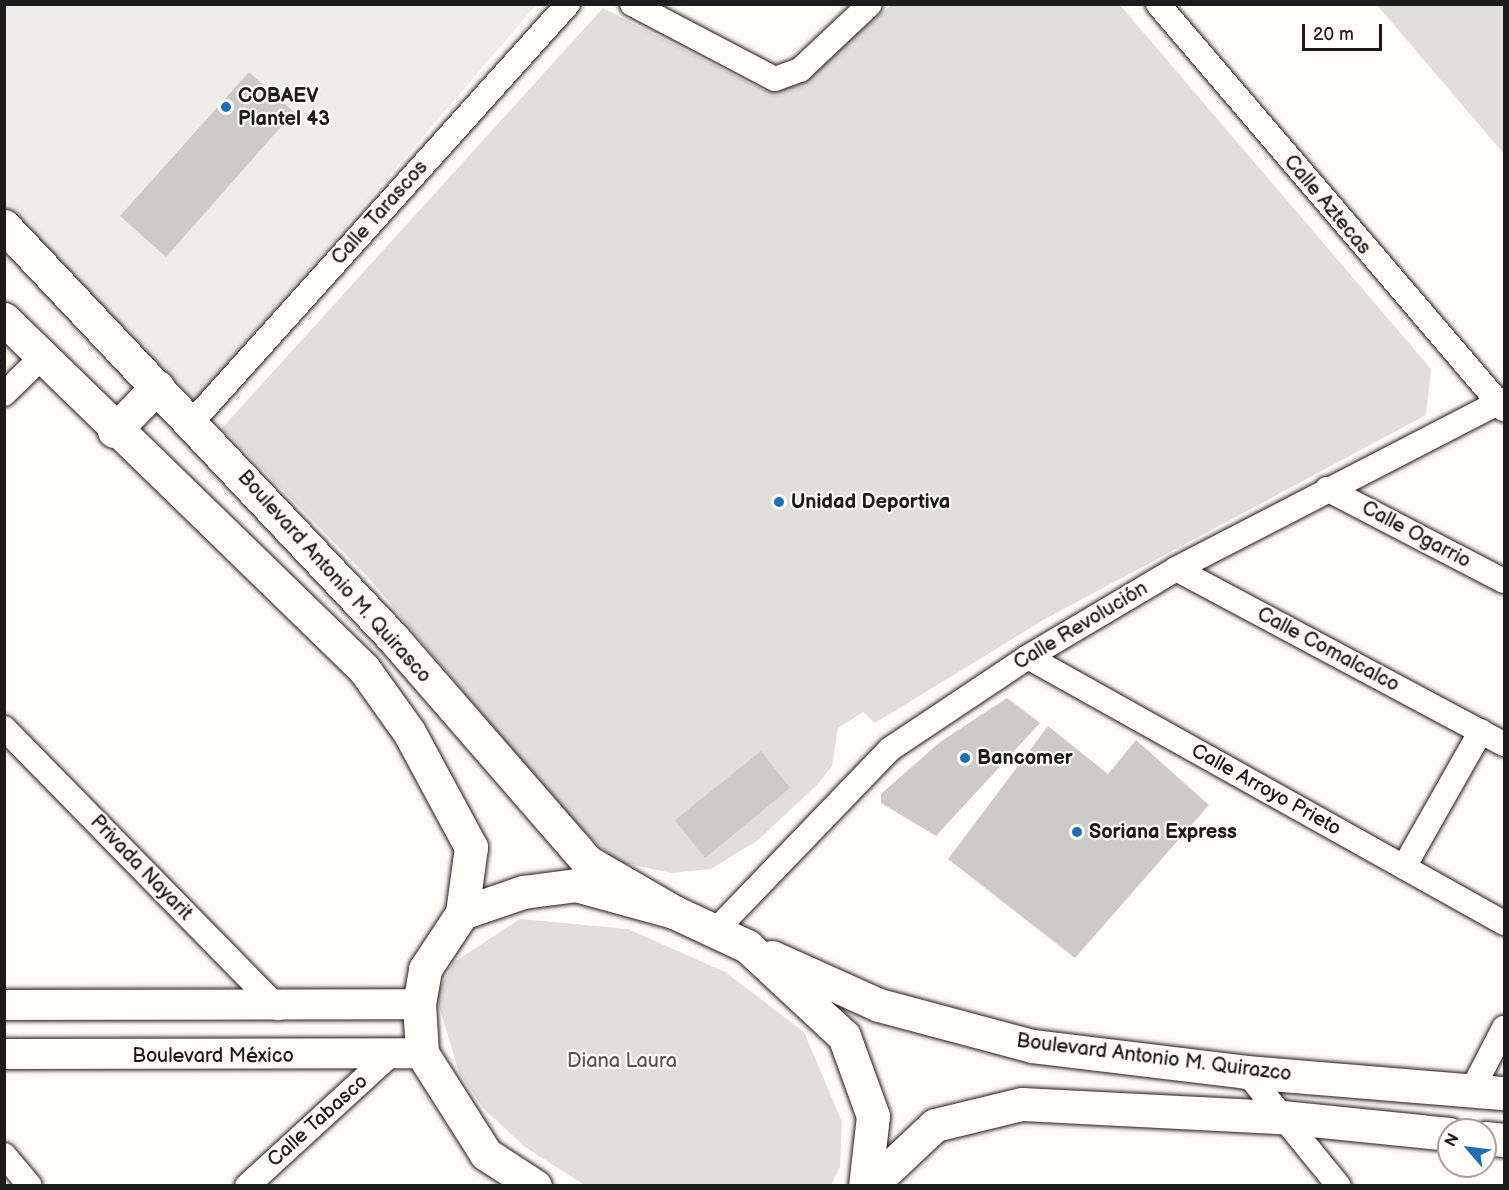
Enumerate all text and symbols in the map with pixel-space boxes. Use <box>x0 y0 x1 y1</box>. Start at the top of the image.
scale bar <box>1305 12 1384 50</box>
text: 20 m <box>1313 24 1354 45</box>
place label: COBAEV Plantel 43 <box>238 84 330 131</box>
marker: COBAEV Plantel 43 <box>219 100 233 114</box>
street label: Calle Aztecas <box>1278 150 1376 260</box>
street label: Calle Tarascos <box>327 156 433 270</box>
street label: Boulevard Antonio M. Quirasco <box>232 466 436 688</box>
place label: Unidad Deportiva <box>791 490 950 514</box>
marker: Unidad Deportiva <box>772 495 786 509</box>
street label: Calle Ogarrio <box>1357 496 1475 574</box>
street label: Calle Revolución <box>1010 577 1152 675</box>
street label: Calle Comalcalco <box>1253 602 1403 698</box>
street label: Calle Arroyo Prieto <box>1187 739 1345 841</box>
place label: Bancomer <box>977 746 1073 770</box>
marker: Bancomer <box>958 751 972 765</box>
street label: Privada Nayarit <box>85 810 197 926</box>
place label: Soriana Express <box>1089 820 1237 844</box>
marker: Soriana Express <box>1070 825 1084 839</box>
street label: Boulevard Antonio M. Quirazco <box>1015 1029 1293 1087</box>
street label: Boulevard México <box>132 1044 294 1068</box>
park label: Diana Laura <box>567 1049 677 1073</box>
street label: Calle Tabasco <box>263 1069 373 1173</box>
north arrow <box>1437 1118 1497 1178</box>
text: N <box>1441 1130 1464 1150</box>

